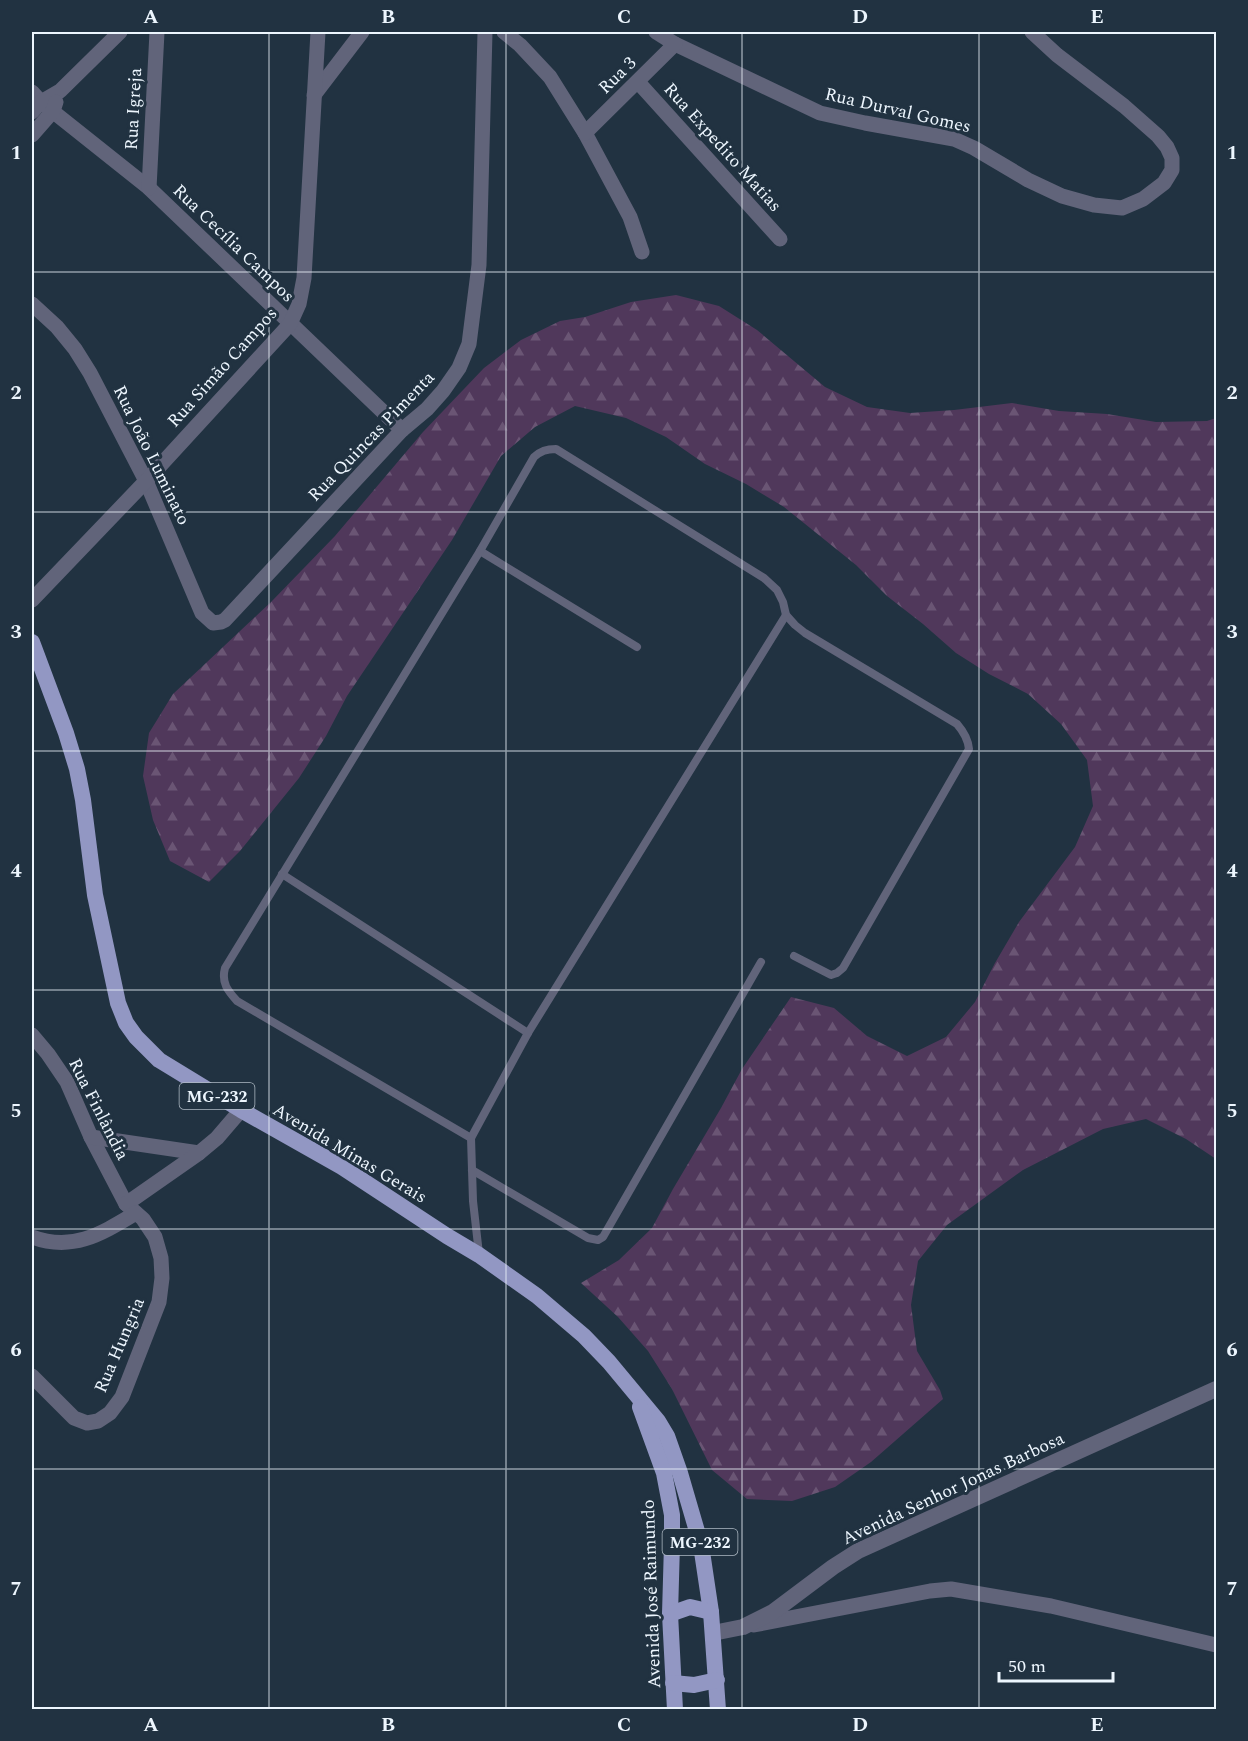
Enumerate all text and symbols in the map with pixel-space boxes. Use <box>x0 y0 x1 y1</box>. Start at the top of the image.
text: A <box>143 2 159 32</box>
text: B <box>381 2 395 32</box>
text: C <box>617 2 631 32</box>
text: D <box>852 2 868 32</box>
text: E <box>1090 2 1104 32</box>
street label: Rua 3 <box>592 50 643 100</box>
street label: Rua Igreja <box>118 67 149 151</box>
street label: Rua Expedito Matias <box>657 77 788 218</box>
street label: Rua Durval Gomes <box>822 81 974 140</box>
text: 1 <box>10 138 22 168</box>
text: 1 <box>1226 138 1238 168</box>
street label: Rua Cecília Campos <box>166 178 301 309</box>
street label: Rua Simão Campos <box>161 301 284 434</box>
street label: Rua Quincas Pimenta <box>302 365 441 508</box>
text: 2 <box>10 378 22 408</box>
text: 2 <box>1226 378 1238 408</box>
street label: Rua João Luminato <box>106 381 197 530</box>
text: 3 <box>10 617 22 647</box>
text: 3 <box>1226 617 1238 647</box>
text: 4 <box>10 856 22 886</box>
text: 4 <box>1226 856 1238 886</box>
street label: Rua Finlândia <box>61 1053 136 1165</box>
road number: MG-232 <box>180 1083 254 1109</box>
text: 5 <box>10 1096 22 1126</box>
text: 5 <box>1226 1096 1238 1126</box>
street label: Avenida Minas Gerais <box>267 1097 432 1210</box>
street label: Rua Hungria <box>87 1293 152 1397</box>
text: 6 <box>10 1335 22 1365</box>
text: 6 <box>1226 1335 1238 1365</box>
street label: Avenida Senhor Jonas Barbosa <box>838 1425 1069 1552</box>
street label: Avenida José Raimundo <box>635 1499 668 1689</box>
road number: MG-232 <box>662 1529 738 1555</box>
text: 7 <box>10 1574 22 1604</box>
text: 7 <box>1226 1574 1238 1604</box>
scale bar <box>999 1645 1113 1683</box>
text: 50 m <box>1008 1653 1046 1680</box>
text: A <box>143 1710 159 1740</box>
text: B <box>381 1710 395 1740</box>
text: C <box>617 1710 631 1740</box>
text: D <box>852 1710 868 1740</box>
text: E <box>1090 1710 1104 1740</box>

